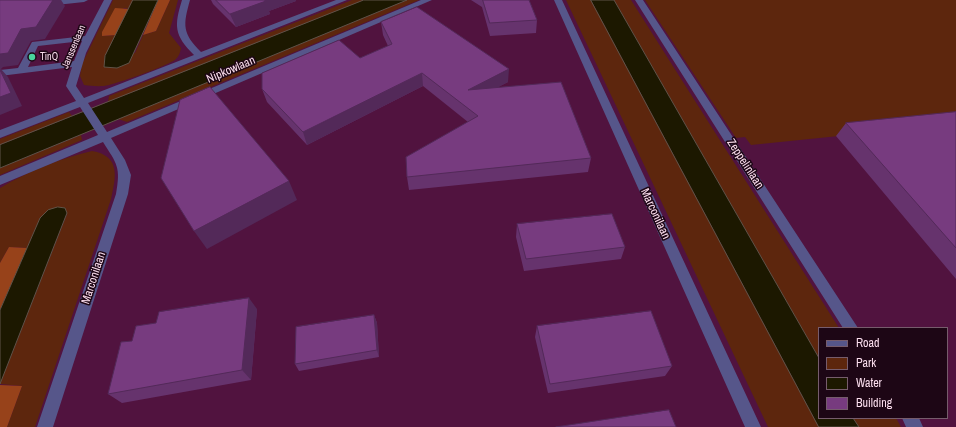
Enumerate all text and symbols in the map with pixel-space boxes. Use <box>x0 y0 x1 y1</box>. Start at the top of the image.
street label: Janssenlaan <box>59 23 89 71</box>
place label: TinQ <box>40 51 58 63</box>
marker: TinQ <box>27 52 37 62</box>
street label: Nipkowlaan <box>205 53 257 87</box>
street label: Zeppelinlaan <box>723 136 767 192</box>
street label: Marconilaan <box>637 186 673 242</box>
street label: Marconilaan <box>79 250 109 306</box>
legend <box>818 327 948 419</box>
text: Road <box>856 335 880 351</box>
text: Park <box>856 355 876 371</box>
text: Water <box>856 375 882 391</box>
text: Building <box>856 395 892 411</box>

